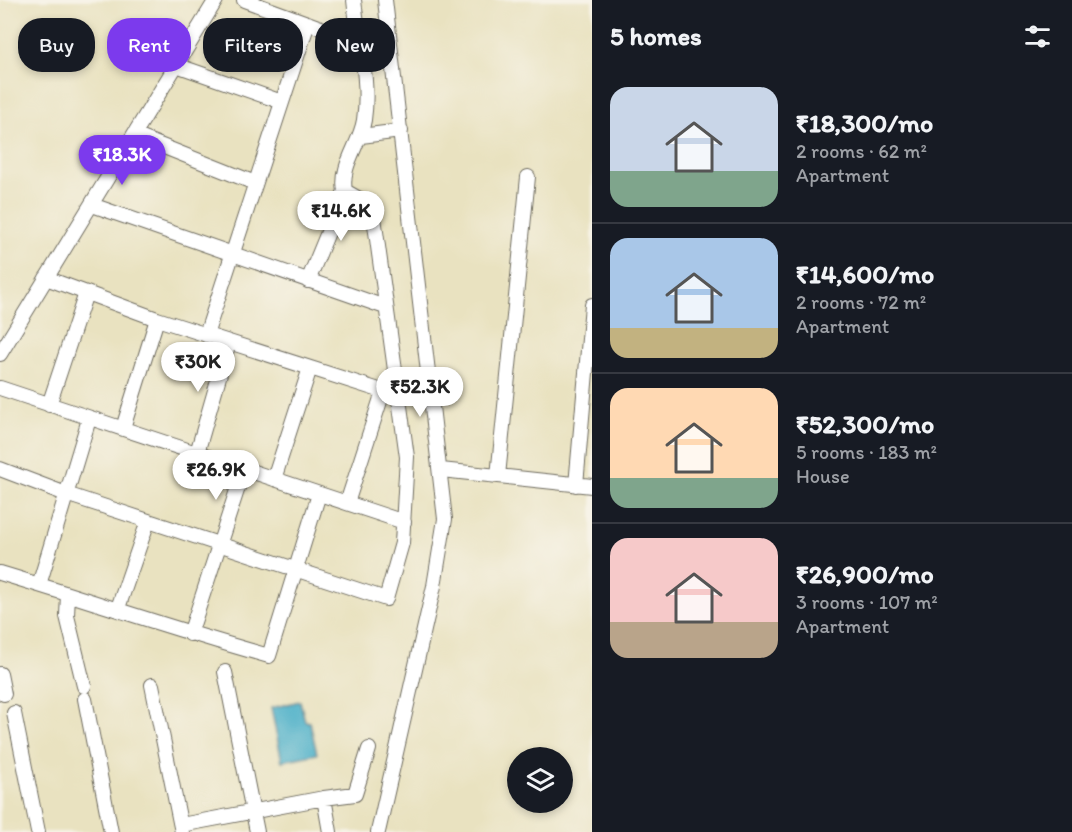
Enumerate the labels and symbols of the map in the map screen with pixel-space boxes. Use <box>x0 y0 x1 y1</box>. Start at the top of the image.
pin: ₹18.3K <box>73 135 171 186</box>
pin: ₹14.6K <box>292 191 390 242</box>
pin: ₹30K <box>162 342 234 393</box>
pin: ₹52.3K <box>371 367 469 418</box>
pin: ₹26.9K <box>167 450 265 501</box>

